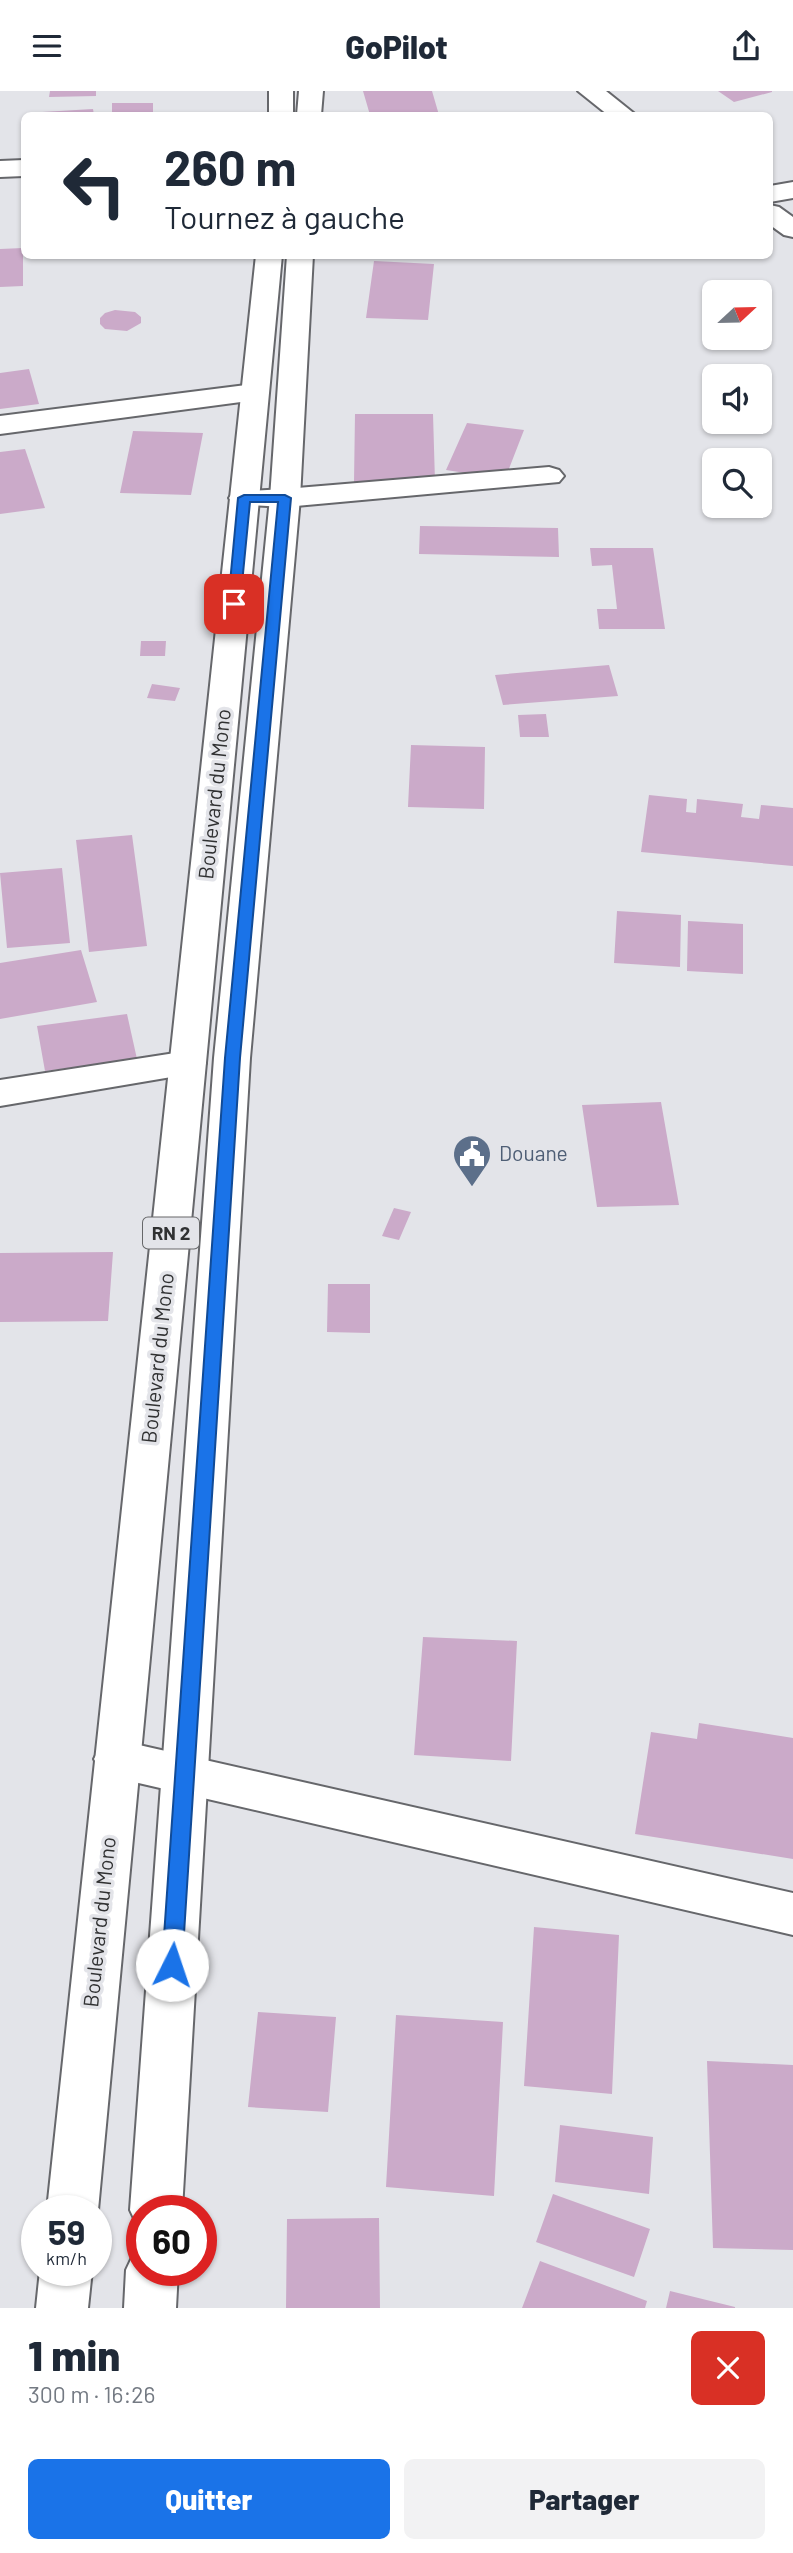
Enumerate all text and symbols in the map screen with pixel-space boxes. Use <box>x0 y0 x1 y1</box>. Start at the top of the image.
icon: menu <box>28 27 66 65</box>
text: GoPilot <box>345 27 448 65</box>
icon: share <box>727 27 765 65</box>
text: 260 m <box>164 137 296 196</box>
icon: left <box>49 140 140 231</box>
text: Tournez à gauche <box>164 197 405 235</box>
north arrow <box>702 280 772 350</box>
map controls <box>702 280 772 518</box>
button: sound <box>702 364 772 434</box>
button: search <box>702 448 772 518</box>
pin <box>204 574 264 634</box>
icon: arrive <box>215 585 253 623</box>
street label: Boulevard du Mono <box>192 707 235 880</box>
public building icon: Douane <box>451 1133 493 1188</box>
place label: Douane <box>499 1140 568 1165</box>
road number: RN 2 <box>143 1217 199 1249</box>
street label: Boulevard du Mono <box>135 1271 178 1444</box>
street label: Boulevard du Mono <box>77 1835 120 2008</box>
position arrow <box>135 1928 209 2002</box>
speed limit sign: 60 <box>126 2195 217 2286</box>
text: 59 <box>48 2210 85 2252</box>
text: km/h <box>46 2247 87 2269</box>
text: 1 min <box>28 2329 120 2379</box>
button: close <box>691 2331 765 2405</box>
text: 300 m · 16:26 <box>28 2380 155 2408</box>
button: Quitter <box>28 2459 390 2539</box>
button: Partager <box>404 2459 765 2539</box>

